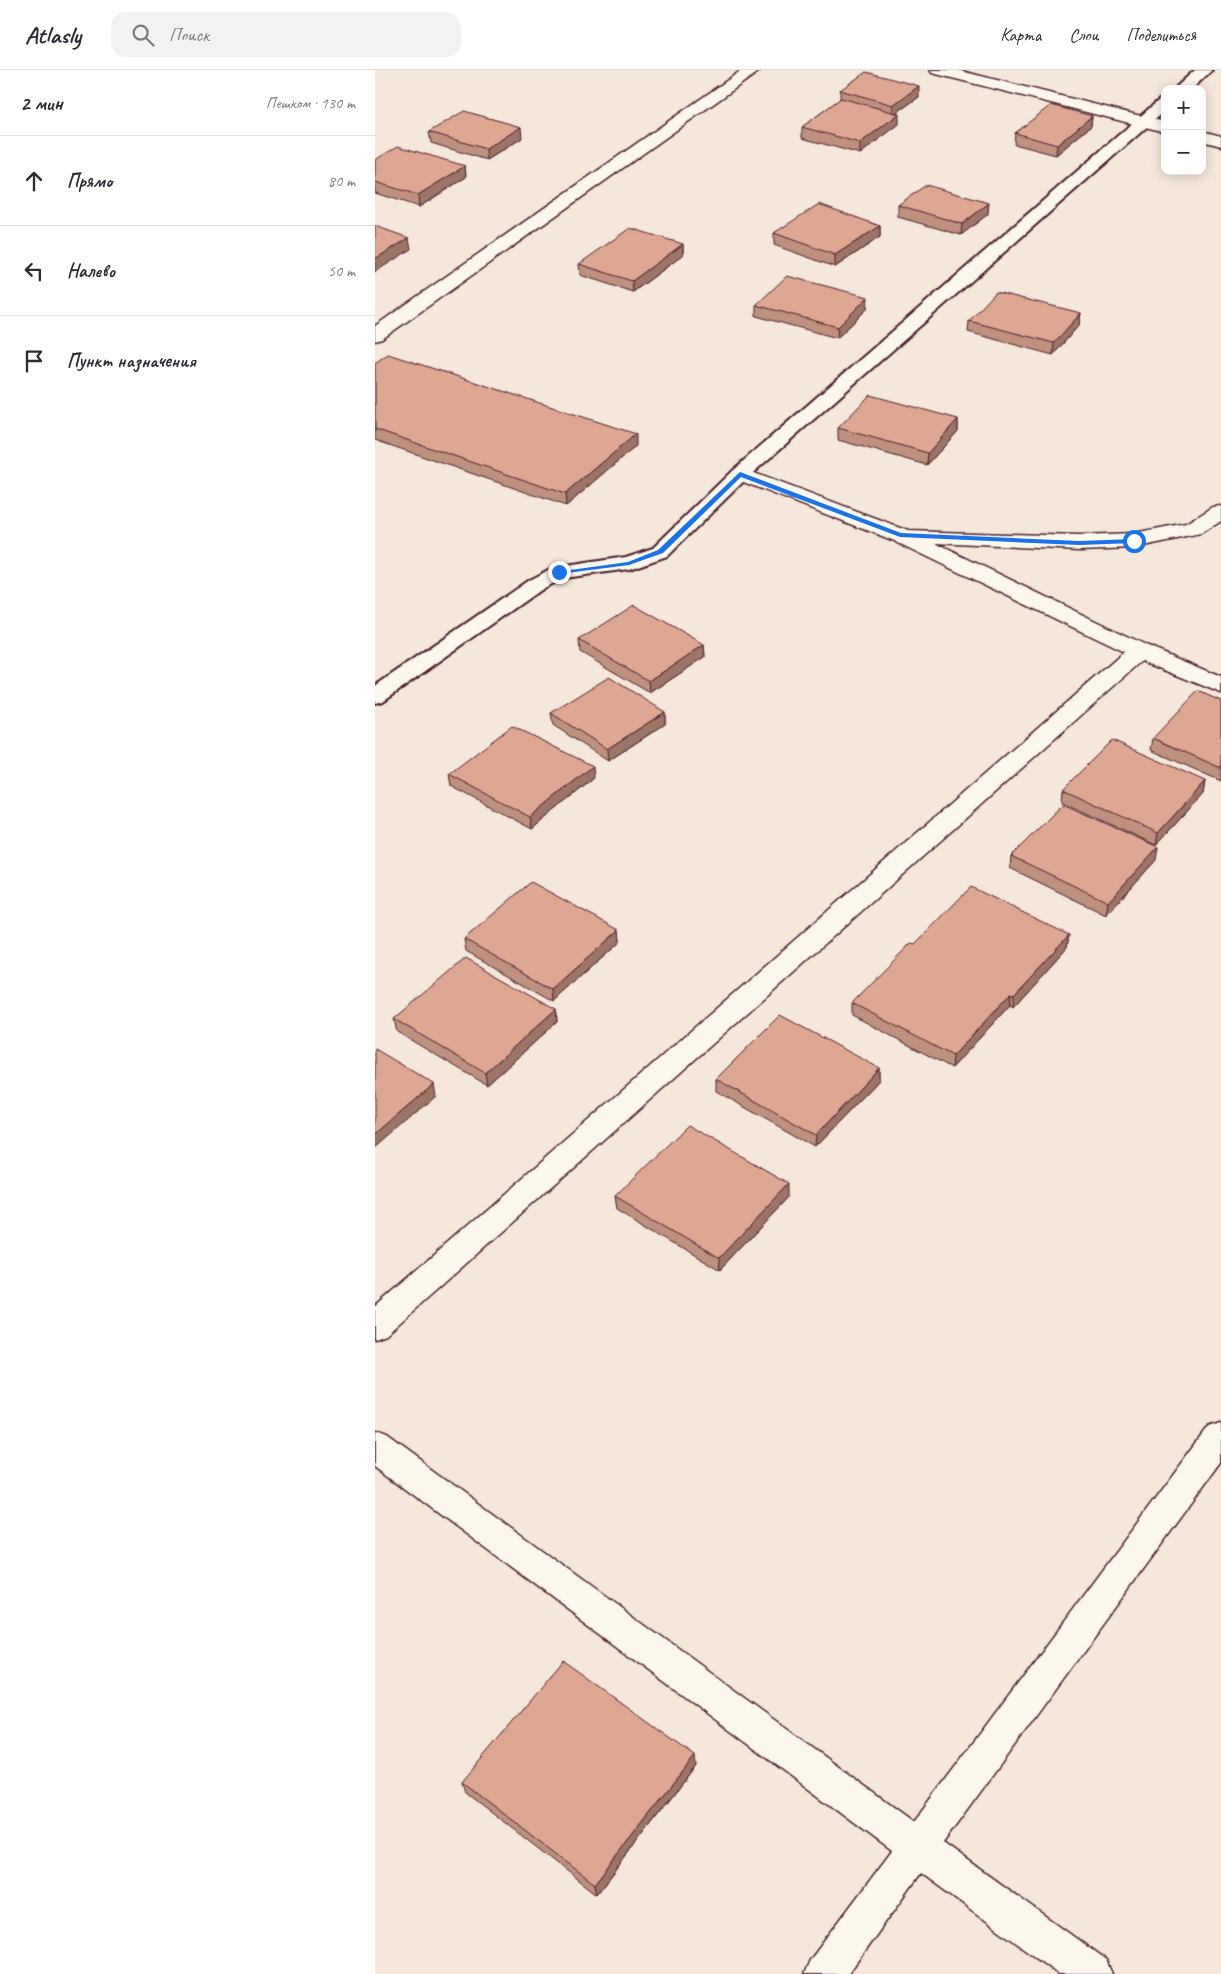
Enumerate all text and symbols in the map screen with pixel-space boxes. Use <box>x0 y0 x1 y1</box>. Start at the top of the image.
search box <box>111 12 461 57</box>
text: Atlasly <box>25 20 81 50</box>
icon: search <box>129 21 157 49</box>
text: Поиск <box>169 23 209 47</box>
text: Карта <box>1000 24 1041 46</box>
text: Слои <box>1069 24 1098 46</box>
text: Поделиться <box>1126 24 1196 46</box>
map controls <box>1161 85 1206 175</box>
button: + <box>1161 85 1206 130</box>
text: 2 мин <box>20 90 63 116</box>
text: Пешком · 130 m <box>266 93 355 113</box>
button: − <box>1161 130 1206 175</box>
icon: ahead <box>20 167 48 195</box>
text: Прямо <box>67 169 112 193</box>
text: 80 m <box>328 171 355 191</box>
icon: left <box>20 257 48 285</box>
text: Налево <box>67 259 115 283</box>
text: 50 m <box>328 261 355 281</box>
icon: arrive <box>20 347 48 375</box>
text: Пункт назначения <box>67 349 196 373</box>
route start <box>1123 530 1146 553</box>
route end <box>548 561 571 584</box>

